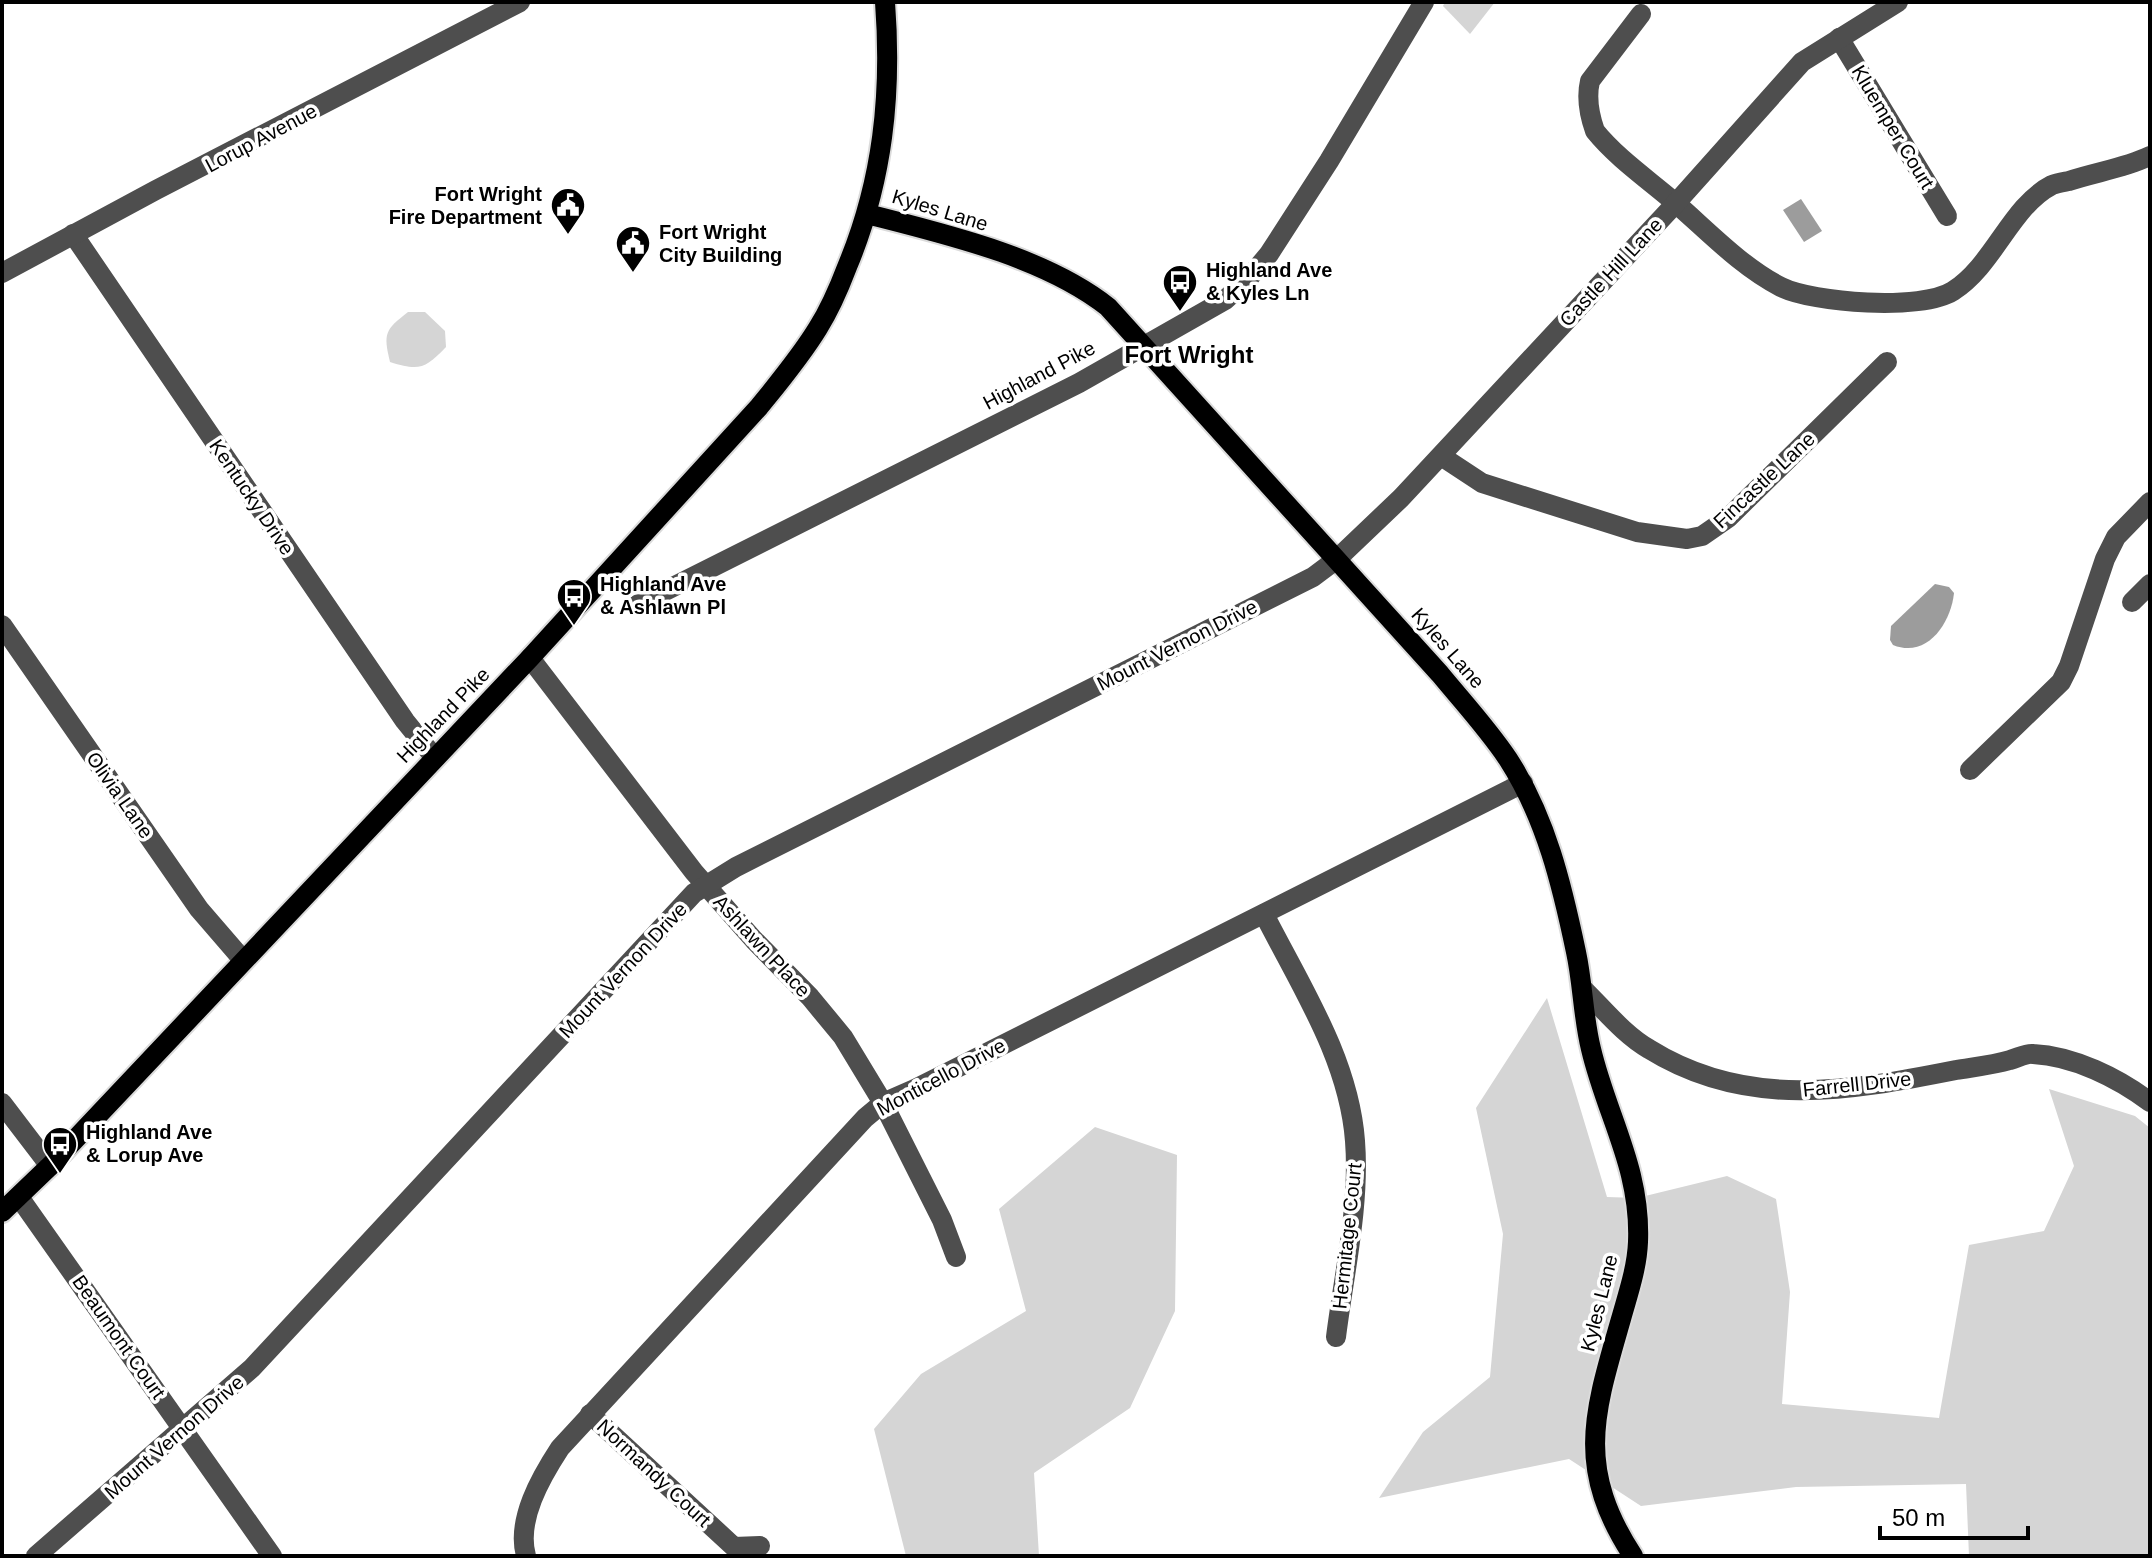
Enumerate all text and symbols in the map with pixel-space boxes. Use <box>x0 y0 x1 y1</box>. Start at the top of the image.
street label: Kluemper Court <box>1848 61 1939 193</box>
street label: Lorup Avenue <box>202 99 320 177</box>
place label: Fort Wright Fire Department <box>389 183 542 228</box>
street label: Kyles Lane <box>889 185 991 235</box>
public building icon: Fort Wright Fire Department <box>549 186 587 236</box>
street label: Castle Hill Lane <box>1555 213 1667 331</box>
place label: Fort Wright City Building <box>659 221 782 266</box>
public building icon: Fort Wright City Building <box>614 224 652 274</box>
place label: Highland Ave & Kyles Ln <box>1206 259 1332 304</box>
bus stop icon: Highland Ave & Kyles Ln <box>1161 263 1199 313</box>
street label: Highland Pike <box>979 336 1099 414</box>
district label: Fort Wright <box>1125 341 1253 368</box>
street label: Fincastle Lane <box>1709 428 1819 532</box>
street label: Kentucky Drive <box>205 435 299 559</box>
place label: Highland Ave & Ashlawn Pl <box>600 573 726 618</box>
bus stop icon: Highland Ave & Ashlawn Pl <box>555 577 593 627</box>
street label: Mount Vernon Drive <box>1093 595 1261 695</box>
street label: Kyles Lane <box>1407 603 1489 693</box>
street label: Highland Pike <box>392 663 494 767</box>
street label: Olivia Lane <box>82 748 158 842</box>
street label: Ashlawn Place <box>709 891 815 1001</box>
street label: Mount Vernon Drive <box>555 898 691 1042</box>
street label: Monticello Drive <box>873 1034 1009 1120</box>
street label: Farrell Drive <box>1802 1067 1912 1101</box>
place label: Highland Ave & Lorup Ave <box>86 1121 212 1166</box>
bus stop icon: Highland Ave & Lorup Ave <box>41 1125 79 1175</box>
street label: Hermitage Court <box>1328 1161 1366 1310</box>
street label: Kyles Lane <box>1576 1252 1622 1354</box>
street label: Beaumont Court <box>68 1271 170 1403</box>
street label: Mount Vernon Drive <box>100 1371 248 1503</box>
street label: Normandy Court <box>593 1415 715 1531</box>
scale bar <box>1880 1490 2028 1540</box>
text: 50 m <box>1892 1504 1945 1531</box>

